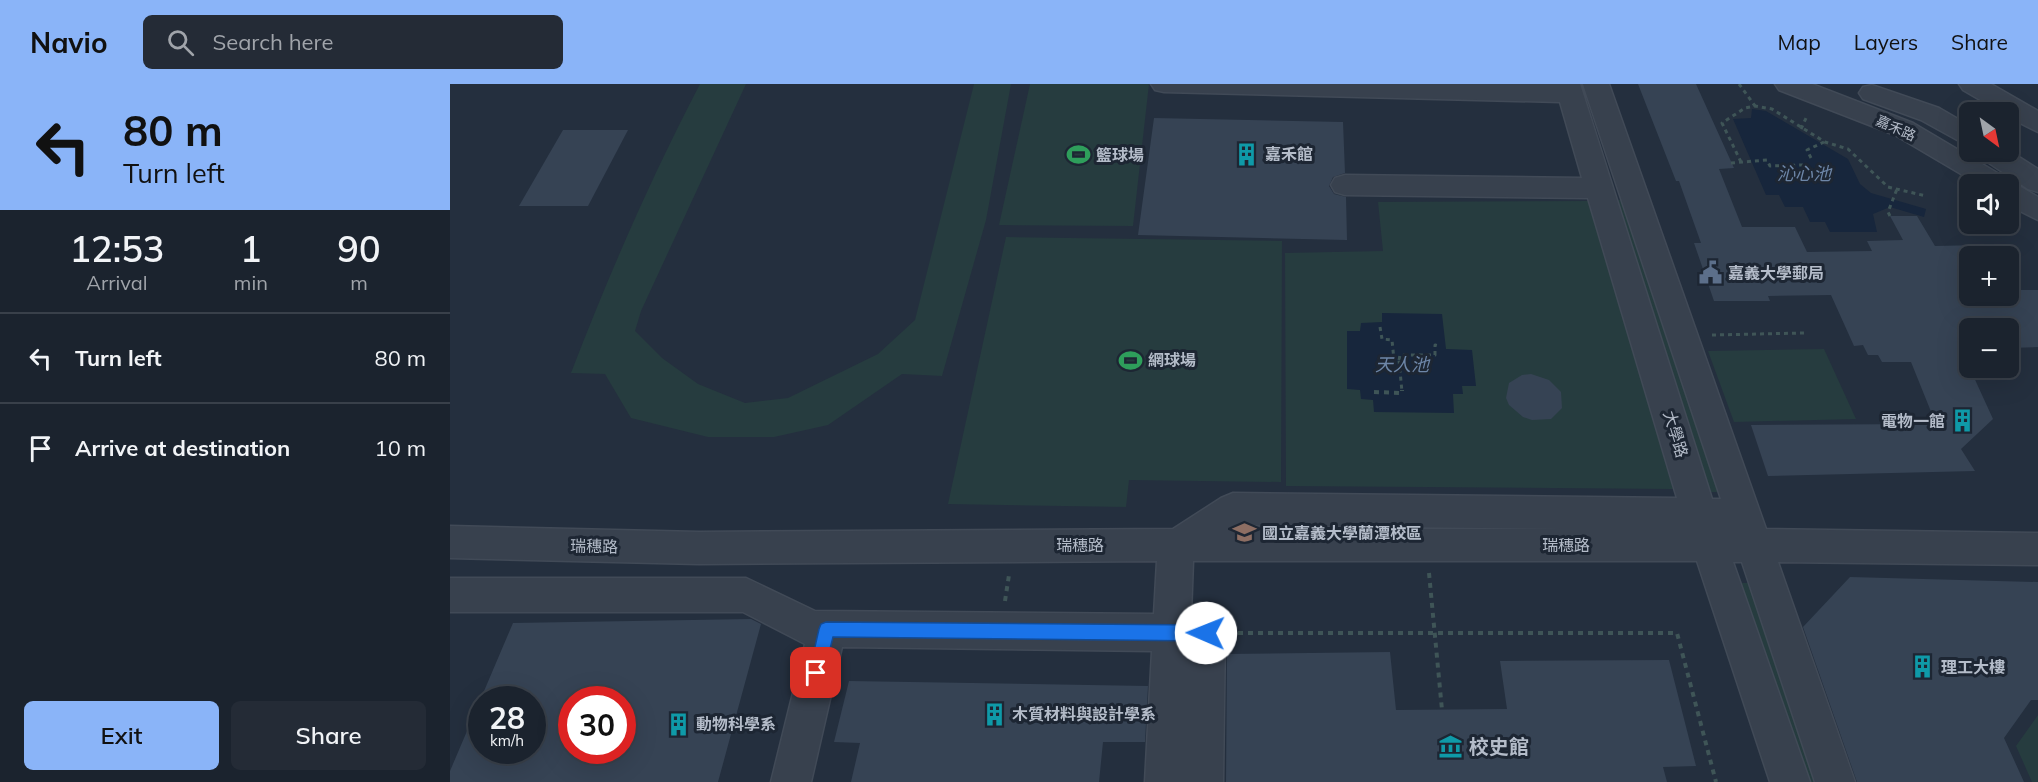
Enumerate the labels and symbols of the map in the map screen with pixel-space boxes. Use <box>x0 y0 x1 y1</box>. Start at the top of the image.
north arrow <box>1959 102 2019 162</box>
street label: 嘉禾路 <box>1873 111 1919 145</box>
building icon: 嘉禾館 <box>1234 141 1260 167</box>
sports icon: 籃球場 <box>1065 142 1091 168</box>
place label: 嘉禾館 <box>1265 144 1313 164</box>
place label: 籃球場 <box>1096 145 1144 165</box>
water label: 沁心池 <box>1777 162 1833 185</box>
public building icon: 嘉義大學郵局 <box>1697 260 1723 286</box>
place label: 嘉義大學郵局 <box>1728 263 1824 283</box>
sports icon: 網球場 <box>1117 347 1143 373</box>
place label: 網球場 <box>1148 350 1196 370</box>
water label: 天人池 <box>1375 353 1431 376</box>
street label: 大學路 <box>1659 408 1693 460</box>
building icon: 電物一館 <box>1950 408 1976 434</box>
place label: 電物一館 <box>1881 411 1945 431</box>
school or university icon: 國立嘉義大學蘭潭校區 <box>1231 520 1257 546</box>
place label: 國立嘉義大學蘭潭校區 <box>1262 523 1422 543</box>
street label: 瑞穗路 <box>1056 535 1104 555</box>
street label: 瑞穗路 <box>1542 535 1590 555</box>
street label: 瑞穗路 <box>570 536 618 556</box>
position arrow <box>1174 601 1238 665</box>
pin <box>790 647 841 698</box>
building icon: 理工大樓 <box>1910 654 1936 680</box>
place label: 理工大樓 <box>1941 657 2005 677</box>
speed limit sign: 30 <box>558 686 636 764</box>
building icon: 木質材料與設計學系 <box>981 701 1007 727</box>
place label: 木質材料與設計學系 <box>1012 704 1156 724</box>
building icon: 動物科學系 <box>665 711 691 737</box>
place label: 動物科學系 <box>696 714 776 734</box>
museum icon: 校史館 <box>1438 733 1464 759</box>
place label: 校史館 <box>1469 734 1529 759</box>

